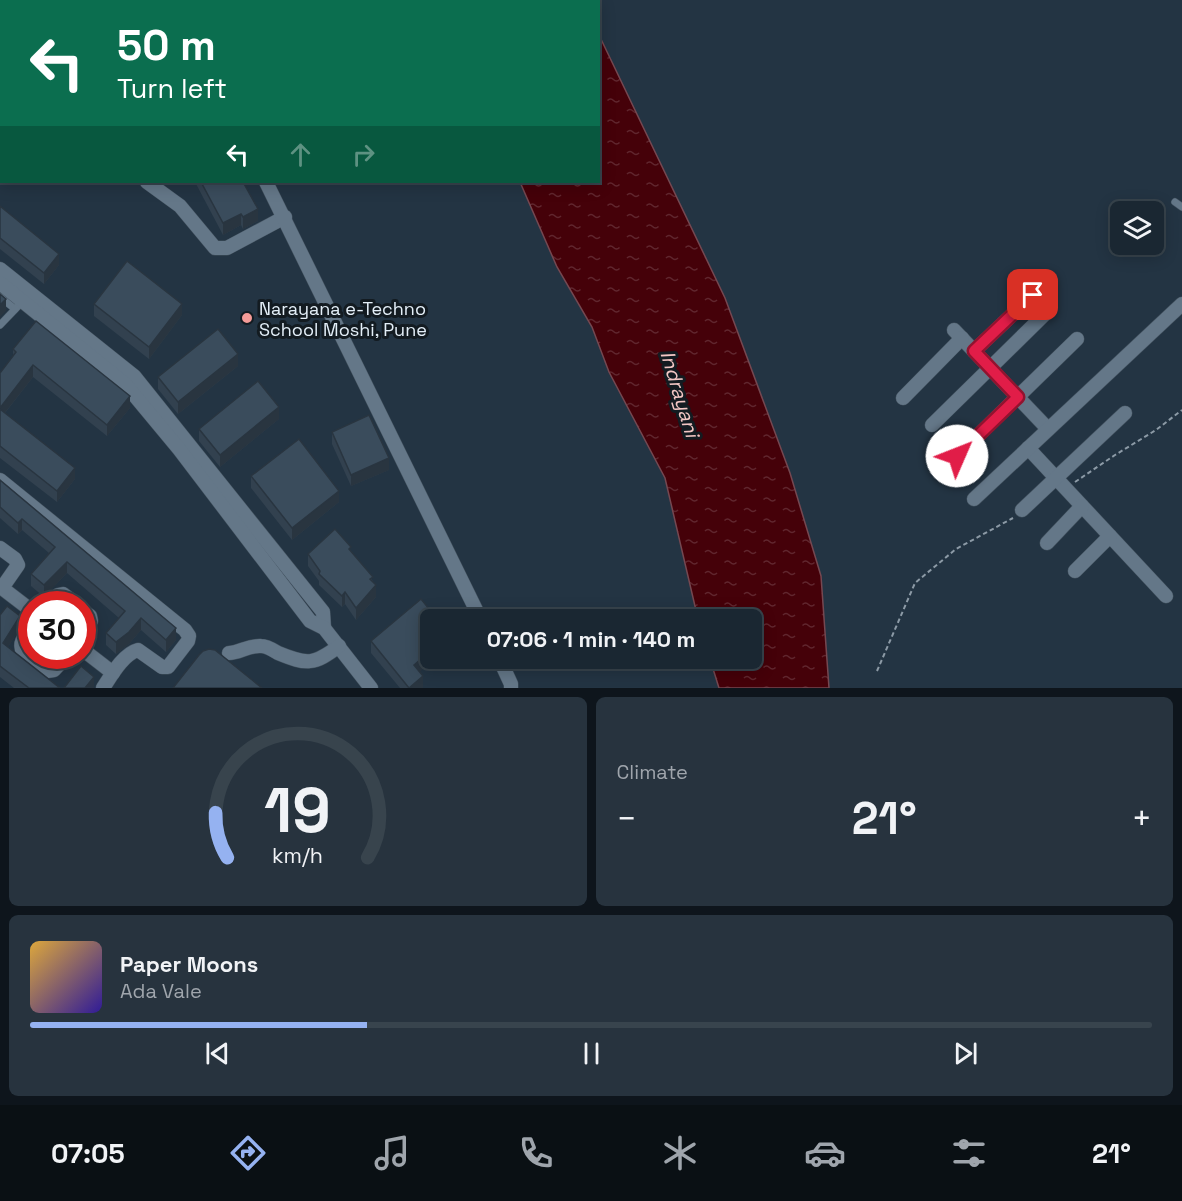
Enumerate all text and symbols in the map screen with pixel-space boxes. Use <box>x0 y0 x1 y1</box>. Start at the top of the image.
text: 50 m <box>117 19 216 72</box>
icon: left <box>18 24 96 102</box>
text: Turn left <box>117 71 227 106</box>
icon: left <box>221 138 254 171</box>
icon: ahead <box>284 138 317 171</box>
icon: right <box>347 138 380 171</box>
map controls <box>1110 201 1164 255</box>
button: layers <box>1110 201 1164 255</box>
pin <box>1007 269 1058 320</box>
icon: arrive <box>1016 278 1049 311</box>
place label: Narayana e-Techno School Moshi, Pune <box>259 297 427 341</box>
marker: Narayana e-Techno School Moshi, Pune <box>240 311 254 325</box>
water label: Indrayani <box>655 347 706 443</box>
position arrow <box>925 424 989 488</box>
speed limit sign: 30 <box>18 591 96 669</box>
text: 07:06 · 1 min · 140 m <box>487 625 695 653</box>
text: Climate <box>617 759 688 785</box>
text: 19 <box>264 771 331 850</box>
text: 21° <box>852 790 917 847</box>
text: − <box>617 798 637 840</box>
text: + <box>1132 798 1152 840</box>
text: km/h <box>272 843 323 870</box>
text: Paper Moons <box>120 950 258 978</box>
text: Ada Vale <box>120 978 202 1004</box>
icon: previous <box>201 1037 234 1070</box>
icon: pause <box>575 1037 608 1070</box>
icon: next <box>949 1037 982 1070</box>
icon: directions <box>227 1132 269 1174</box>
icon: music <box>371 1132 413 1174</box>
icon: phone <box>515 1132 557 1174</box>
icon: climate <box>659 1132 701 1174</box>
icon: car <box>804 1132 846 1174</box>
icon: filters <box>948 1132 990 1174</box>
text: 07:05 <box>51 1136 125 1171</box>
text: 21° <box>1092 1136 1131 1171</box>

